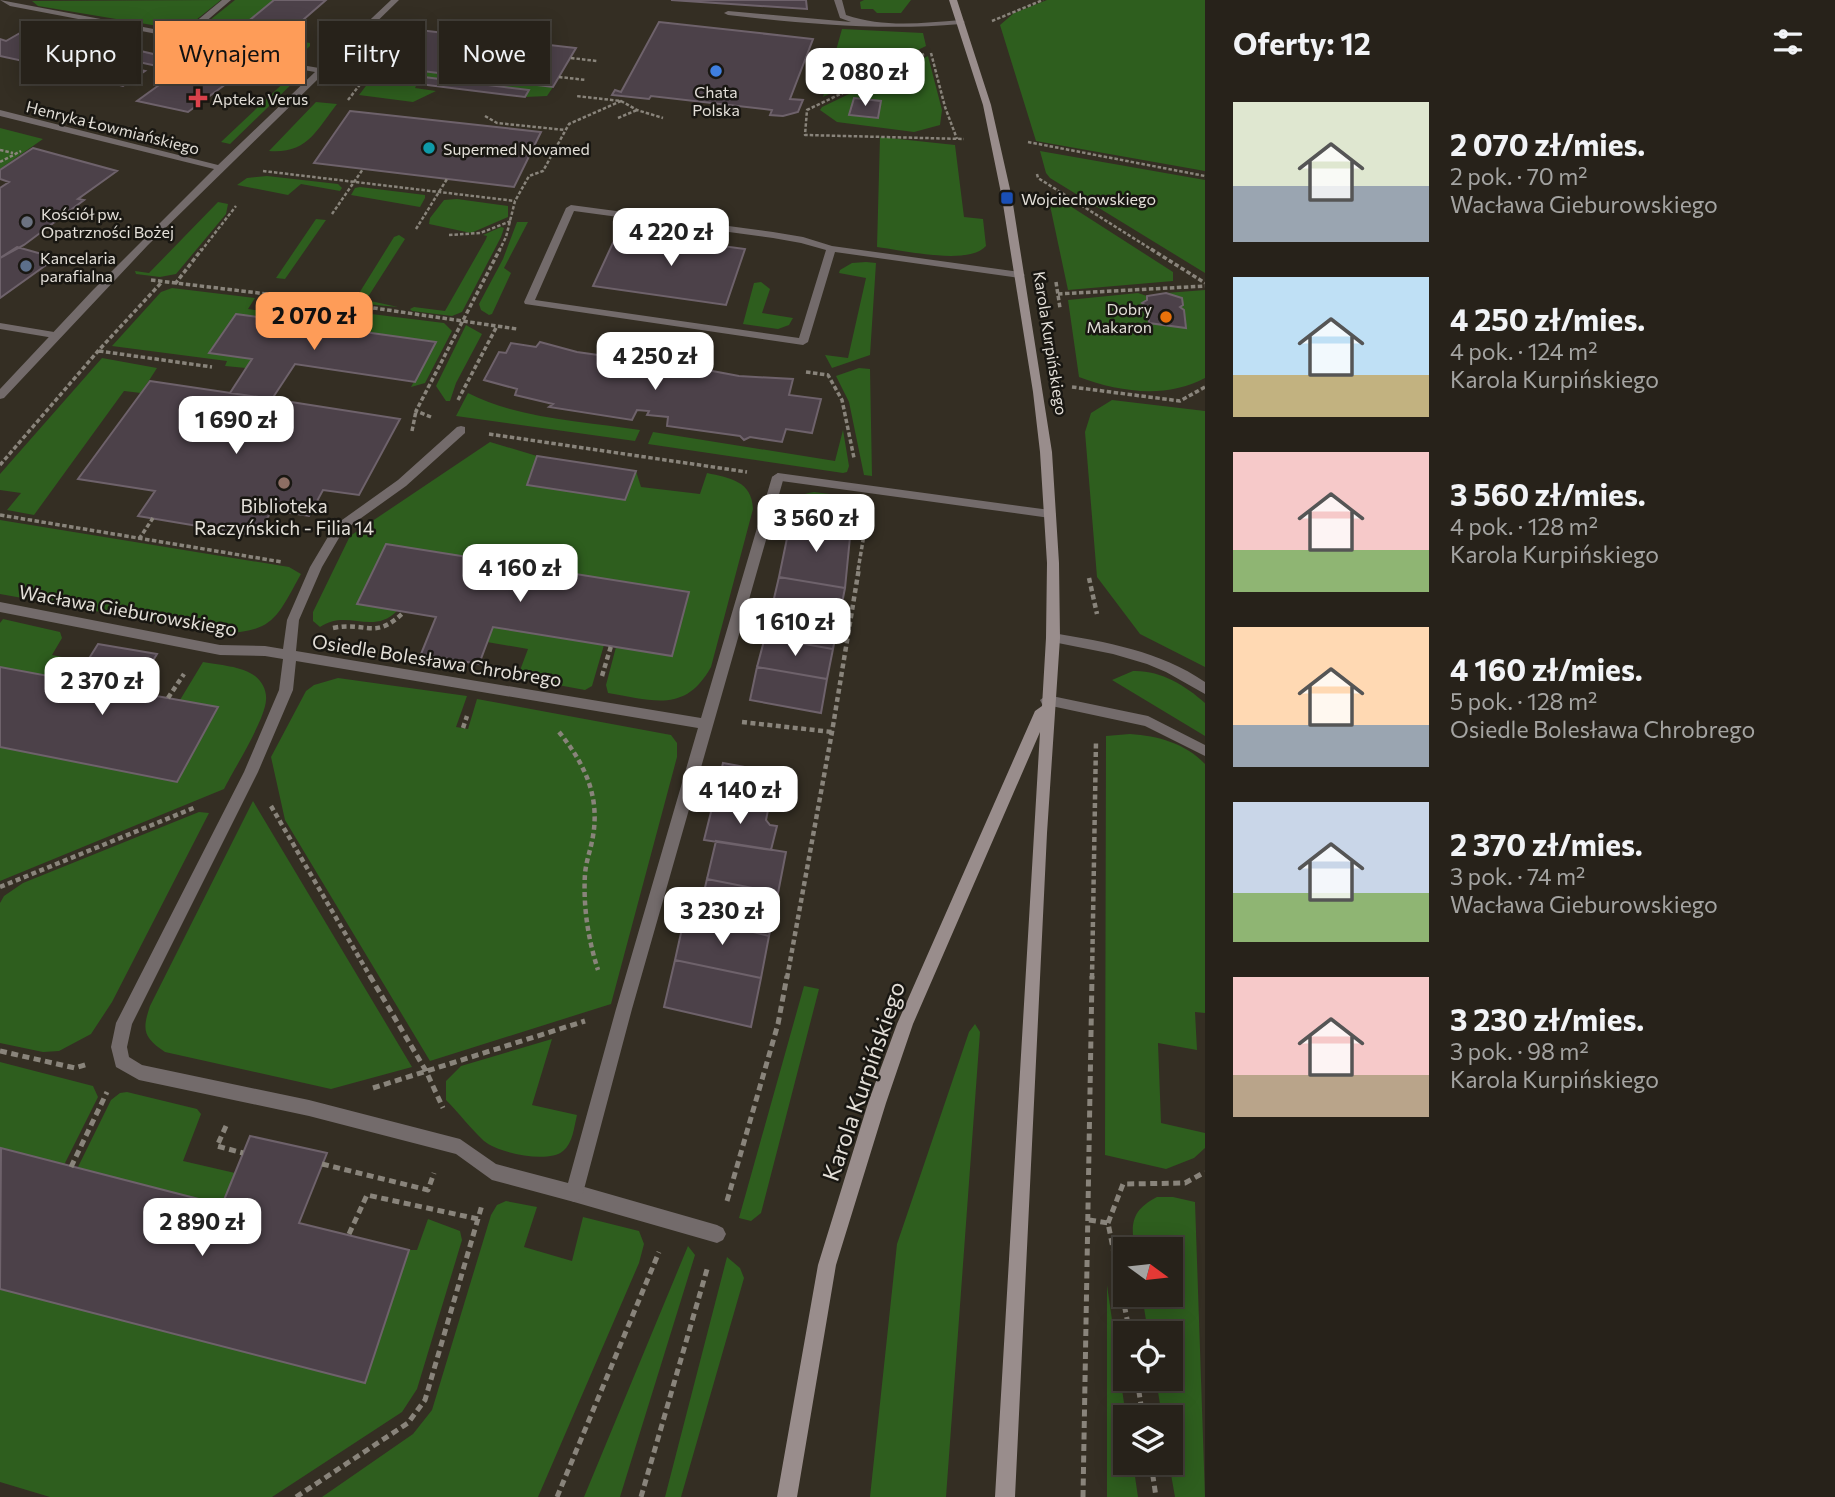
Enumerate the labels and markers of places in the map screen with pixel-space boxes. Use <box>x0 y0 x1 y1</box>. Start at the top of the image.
pin: 2 080 zł <box>793 48 937 108</box>
marker: Chata Polska <box>708 63 724 79</box>
place label: Chata Polska <box>692 82 740 119</box>
place label: Apteka Verus <box>212 89 308 108</box>
marker: Apteka Verus <box>190 90 206 106</box>
place label: Supermed Novamed <box>443 139 590 158</box>
marker: Supermed Novamed <box>421 140 437 156</box>
place label: Wojciechowskiego <box>1021 189 1156 208</box>
marker: Wojciechowskiego <box>999 190 1015 206</box>
place label: Kościół pw. Opatrzności Bożej <box>41 204 174 241</box>
pin: 4 220 zł <box>599 208 743 268</box>
marker: Kościół pw. Opatrzności Bożej <box>19 214 35 230</box>
place label: Kancelaria parafialna <box>40 248 116 285</box>
marker: Kancelaria parafialna <box>18 258 34 274</box>
pin: 2 070 zł <box>242 292 386 352</box>
place label: Dobry Makaron <box>1087 299 1152 336</box>
marker: Dobry Makaron <box>1158 309 1174 325</box>
pin: 4 250 zł <box>583 332 727 392</box>
pin: 1 690 zł <box>164 396 308 456</box>
marker: Biblioteka Raczyńskich - Filia 14 <box>276 475 292 491</box>
place label: Biblioteka Raczyńskich - Filia 14 <box>194 494 374 539</box>
pin: 3 560 zł <box>744 494 888 554</box>
pin: 4 160 zł <box>448 544 592 604</box>
pin: 1 610 zł <box>723 598 867 658</box>
pin: 2 370 zł <box>30 658 174 717</box>
pin: 4 140 zł <box>668 766 812 826</box>
pin: 3 230 zł <box>650 888 794 947</box>
pin: 2 890 zł <box>130 1198 274 1258</box>

